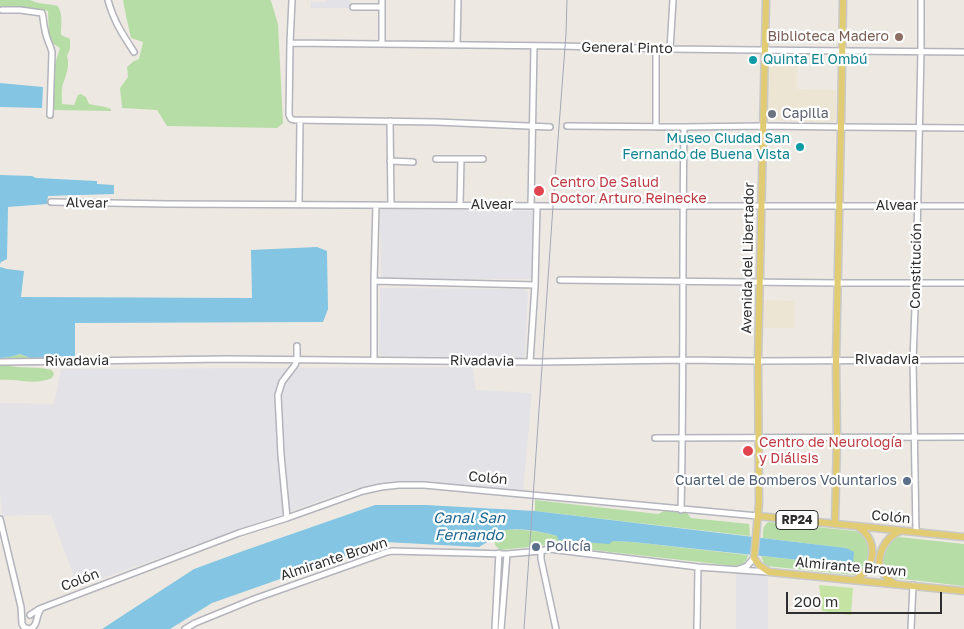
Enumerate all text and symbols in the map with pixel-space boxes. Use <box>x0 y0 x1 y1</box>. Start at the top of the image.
place label: Biblioteca Madero <box>767 29 889 45</box>
marker: Biblioteca Madero <box>893 31 905 43</box>
street label: General Pinto <box>581 39 673 57</box>
place label: Quinta El Ombú <box>763 52 867 68</box>
marker: Quinta El Ombú <box>747 54 759 66</box>
place label: Capilla <box>782 106 829 122</box>
marker: Capilla <box>766 108 778 120</box>
place label: Museo Ciudad San Fernando de Buena Vista <box>622 131 790 164</box>
marker: Museo Ciudad San Fernando de Buena Vista <box>794 141 806 153</box>
place label: Centro De Salud Doctor Arturo Reinecke <box>550 175 707 208</box>
street label: Avenida del Libertador <box>738 182 758 334</box>
marker: Centro De Salud Doctor Arturo Reinecke <box>532 184 546 198</box>
street label: Alvear <box>66 194 108 212</box>
street label: Alvear <box>471 197 513 213</box>
street label: Alvear <box>876 198 918 214</box>
street label: Constitución <box>907 223 925 309</box>
street label: Rivadavia <box>45 352 109 370</box>
street label: Rivadavia <box>450 352 514 370</box>
street label: Rivadavia <box>855 352 919 368</box>
place label: Centro de Neurología y Diálisis <box>759 435 902 468</box>
marker: Centro de Neurología y Diálisis <box>741 444 755 458</box>
street label: Colón <box>468 468 508 488</box>
place label: Cuartel de Bomberos Voluntarios <box>675 473 897 489</box>
marker: Cuartel de Bomberos Voluntarios <box>901 475 913 487</box>
street label: Colón <box>871 507 911 527</box>
water label: Canal San Fernando <box>433 509 505 544</box>
road number: RP24 <box>776 510 818 530</box>
street label: Almirante Brown <box>278 534 390 584</box>
place label: Policía <box>546 539 591 555</box>
marker: Policía <box>530 541 542 553</box>
street label: Almirante Brown <box>795 554 907 580</box>
street label: Colón <box>59 565 101 595</box>
scale bar <box>789 582 945 614</box>
text: 200 m <box>794 592 838 610</box>

